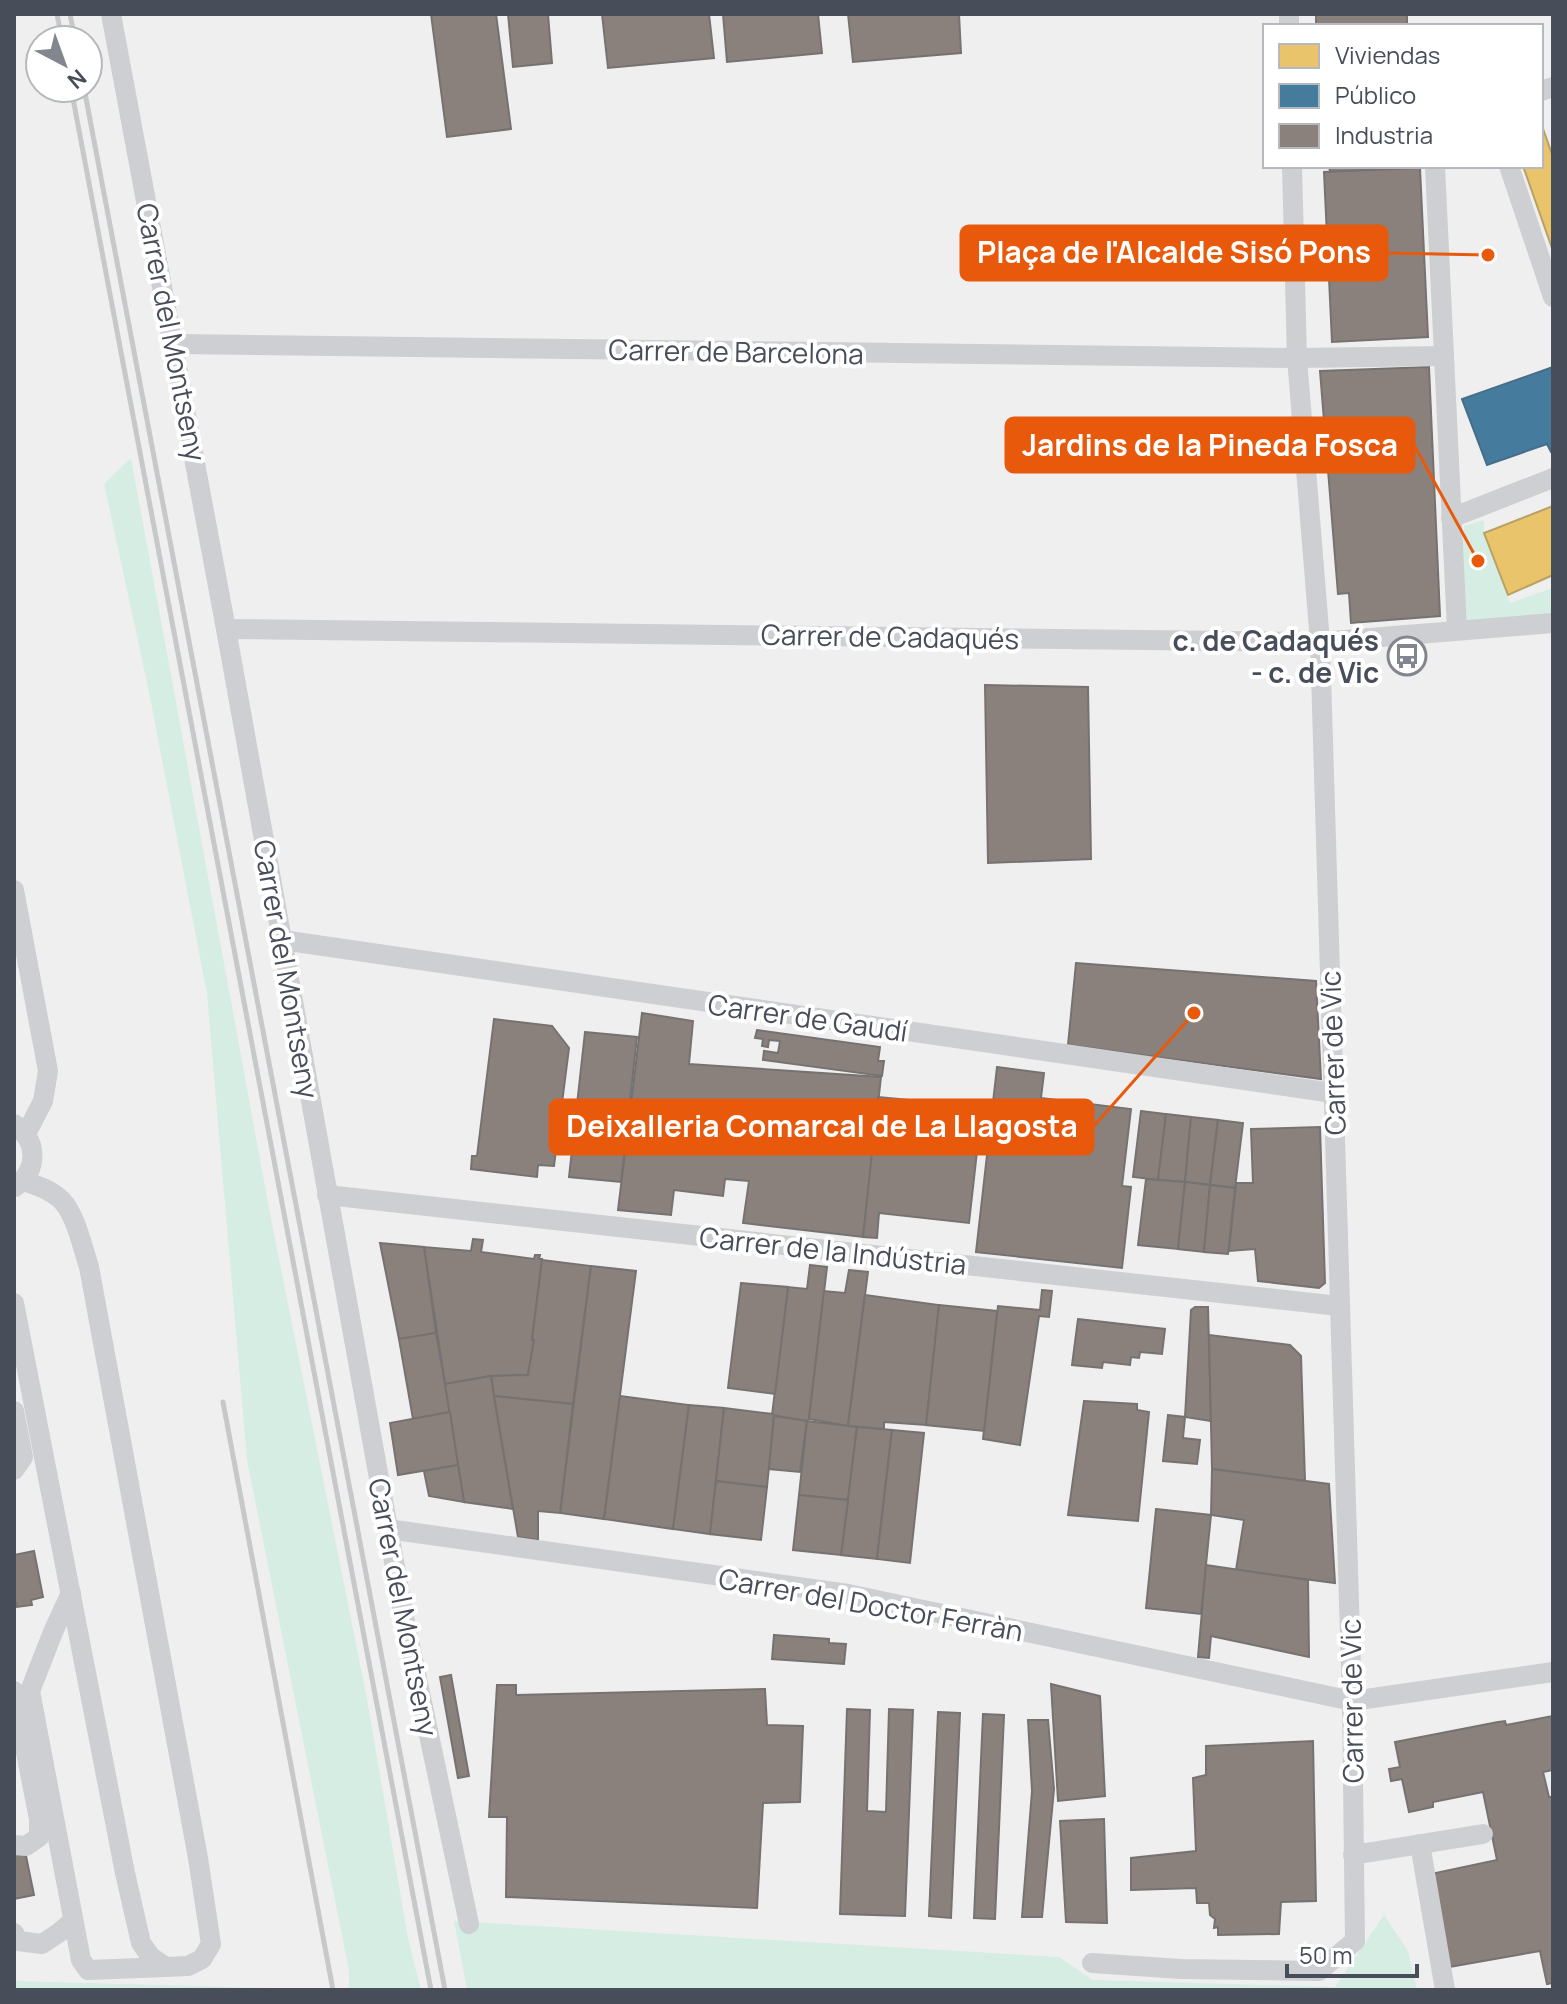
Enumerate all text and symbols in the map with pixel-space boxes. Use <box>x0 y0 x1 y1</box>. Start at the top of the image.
north arrow <box>24 24 104 104</box>
legend <box>1263 24 1543 168</box>
text: Viviendas <box>1335 38 1440 71</box>
text: N <box>61 63 93 96</box>
text: Público <box>1335 78 1416 111</box>
text: Industria <box>1335 118 1433 151</box>
street label: Carrer del Montseny <box>128 200 216 464</box>
callout: Plaça de l'Alcalde Sisó Pons <box>961 226 1387 280</box>
text: Plaça de l'Alcalde Sisó Pons <box>977 231 1371 272</box>
street label: Carrer de Barcelona <box>608 330 864 372</box>
callout: Jardins de la Pineda Fosca <box>1006 418 1414 472</box>
text: Jardins de la Pineda Fosca <box>1022 424 1398 465</box>
street label: Carrer de Cadaqués <box>761 615 1019 657</box>
place label: c. de Cadaqués - c. de Vic <box>1173 621 1379 691</box>
bus stop icon: c. de Cadaqués - c. de Vic <box>1386 635 1428 677</box>
street label: Carrer del Montseny <box>246 837 329 1102</box>
street label: Carrer de Vic <box>1310 970 1354 1136</box>
street label: Carrer de Gaudí <box>706 984 910 1050</box>
callout: Deixalleria Comarcal de La Llagosta <box>550 1100 1093 1154</box>
text: Deixalleria Comarcal de La Llagosta <box>566 1105 1078 1146</box>
street label: Carrer de la Indústria <box>698 1217 968 1283</box>
street label: Carrer del Montseny <box>360 1475 448 1739</box>
street label: Carrer del Doctor Ferràn <box>716 1559 1026 1649</box>
street label: Carrer de Vic <box>1331 1618 1371 1784</box>
scale bar <box>1287 1928 1417 1978</box>
text: 50 m <box>1299 1938 1353 1971</box>

